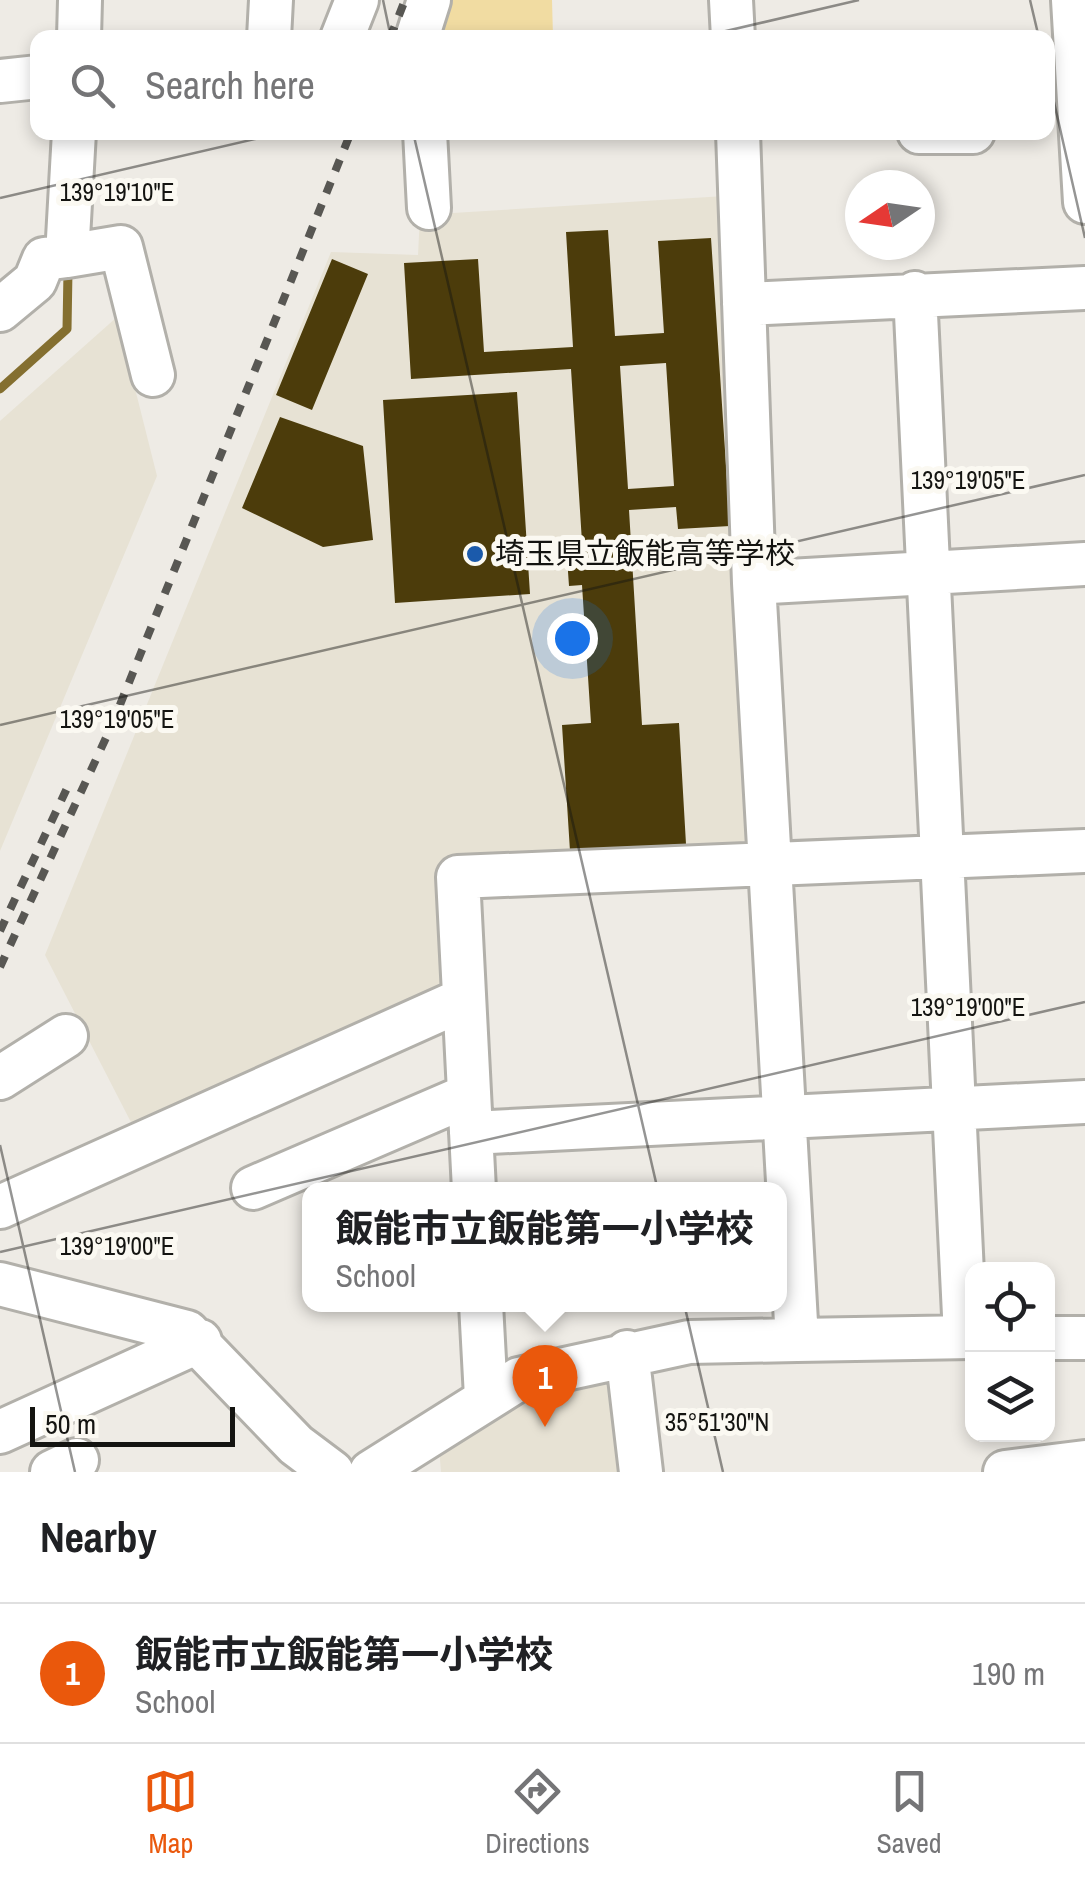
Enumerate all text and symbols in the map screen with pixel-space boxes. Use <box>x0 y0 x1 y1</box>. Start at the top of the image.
search box <box>30 30 1055 140</box>
icon: search <box>65 58 120 113</box>
text: Search here <box>145 60 315 111</box>
north arrow <box>845 170 935 260</box>
text: 139°19'10"E <box>60 175 174 209</box>
text: 139°19'05"E <box>911 463 1025 497</box>
place label: 埼玉県立飯能高等学校 <box>495 533 795 573</box>
marker: 埼玉県立飯能高等学校 <box>464 543 486 565</box>
your location <box>547 613 598 664</box>
text: 139°19'05"E <box>60 702 174 736</box>
text: 139°19'00"E <box>911 990 1025 1024</box>
popup <box>302 1182 787 1312</box>
text: 飯能市立飯能第一小学校 <box>335 1203 754 1254</box>
text: 139°19'00"E <box>60 1229 174 1263</box>
text: School <box>335 1254 416 1297</box>
map controls <box>965 1262 1055 1442</box>
button: locate <box>965 1262 1055 1352</box>
pin: 1 <box>512 1344 578 1427</box>
button: layers <box>965 1352 1055 1442</box>
scale bar <box>30 1402 235 1446</box>
text: 50 m <box>45 1405 96 1443</box>
text: 35°51'30"N <box>665 1405 769 1439</box>
text: Nearby <box>40 1509 157 1565</box>
text: 飯能市立飯能第一小学校 <box>135 1629 553 1680</box>
text: 1 <box>65 1652 80 1695</box>
text: 190 m <box>972 1652 1045 1695</box>
text: School <box>135 1680 215 1723</box>
tab: Map <box>143 1764 198 1862</box>
tab: Directions <box>485 1764 590 1862</box>
tab: Saved <box>877 1764 942 1862</box>

